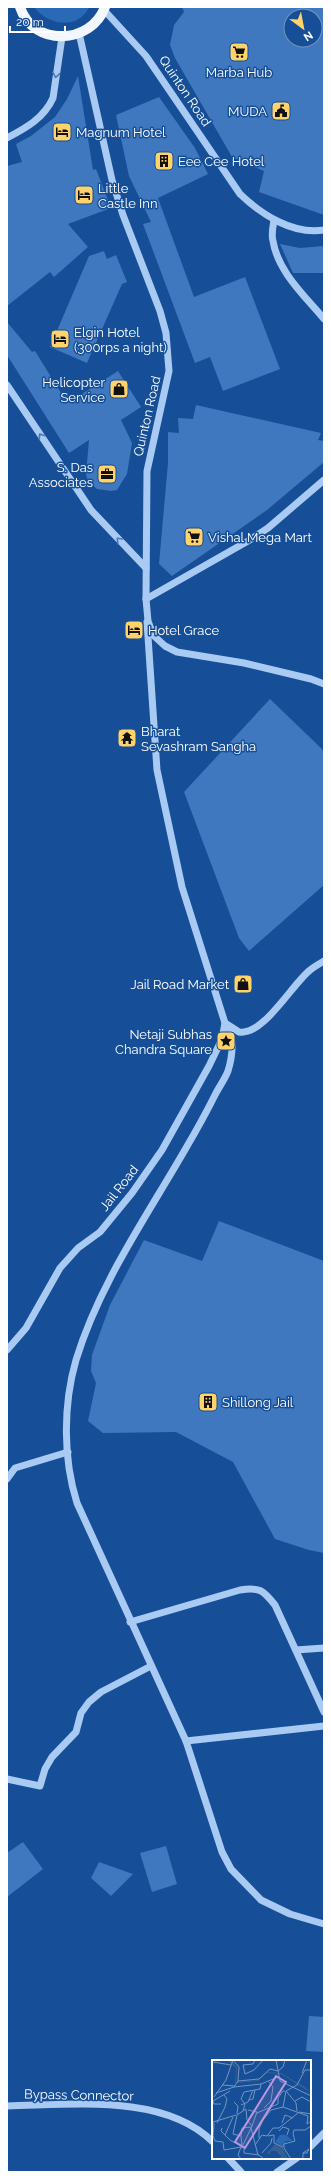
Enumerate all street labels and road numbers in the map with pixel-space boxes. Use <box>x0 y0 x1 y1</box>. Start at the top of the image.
street label: Quinton Road <box>156 53 214 129</box>
street label: Quinton Road <box>130 374 164 458</box>
street label: Jail Road <box>97 1162 141 1214</box>
street label: Bypass Connector <box>24 2087 134 2103</box>

